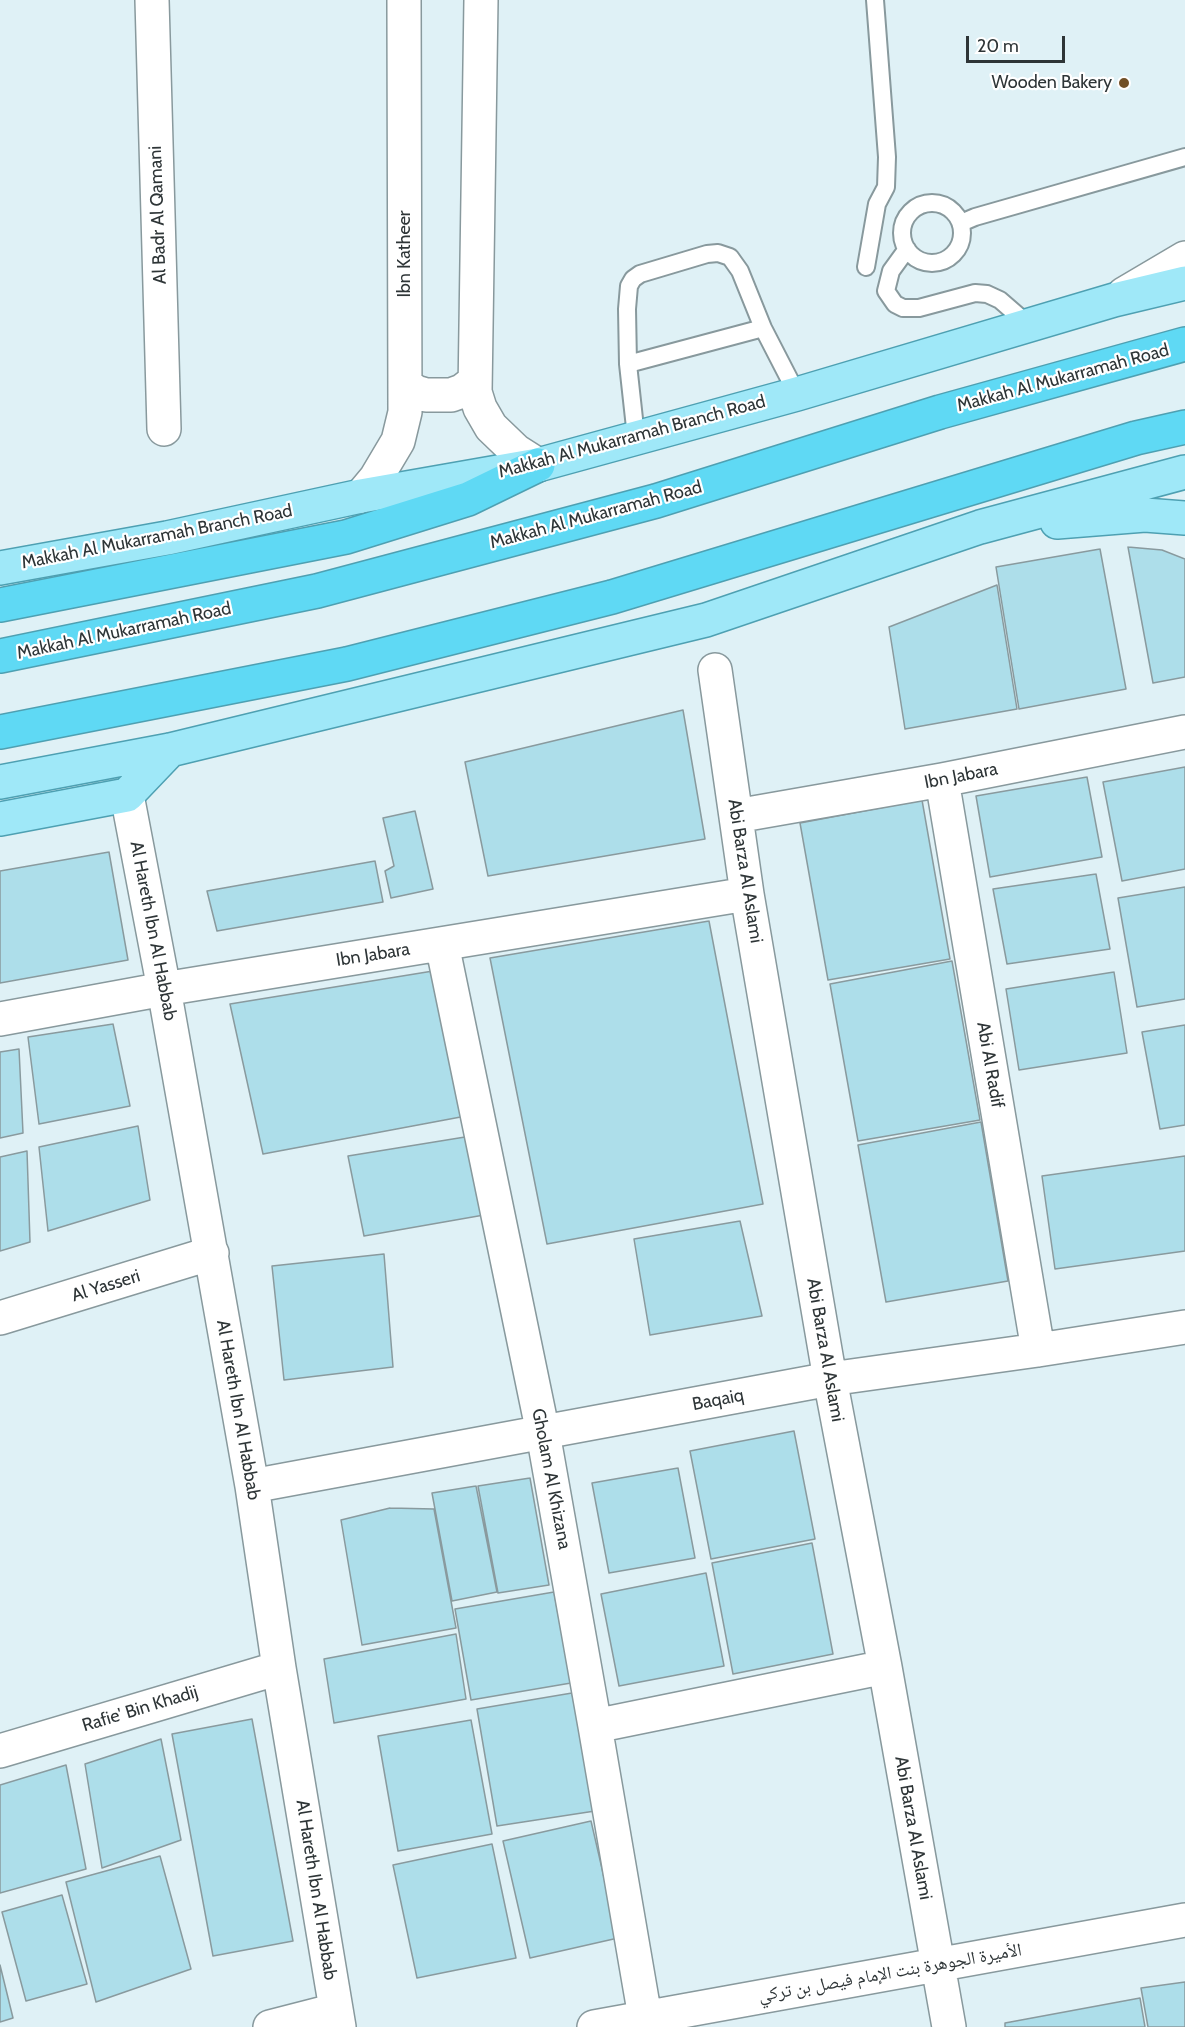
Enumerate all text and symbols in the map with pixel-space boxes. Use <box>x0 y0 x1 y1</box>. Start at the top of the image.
scale bar <box>969 24 1068 62</box>
text: 20 m <box>977 35 1019 57</box>
place label: Wooden Bakery <box>992 72 1112 94</box>
marker: Wooden Bakery <box>1117 76 1131 90</box>
street label: Al Badr Al Qamani <box>145 146 171 284</box>
street label: Ibn Katheer <box>394 210 416 298</box>
street label: Makkah Al Mukarramah Road <box>955 339 1171 417</box>
street label: Makkah Al Mukarramah Branch Road <box>496 391 768 483</box>
street label: Makkah Al Mukarramah Road <box>488 476 704 554</box>
street label: Makkah Al Mukarramah Branch Road <box>20 500 294 574</box>
street label: Makkah Al Mukarramah Road <box>15 598 233 664</box>
street label: Ibn Jabara <box>922 758 1000 794</box>
street label: Abi Barza Al Aslami <box>723 797 767 945</box>
street label: Al Hareth Ibn Al Habbab <box>125 839 181 1023</box>
street label: Ibn Jabara <box>335 939 411 971</box>
street label: Abi Al Radif <box>972 1020 1008 1110</box>
street label: Al Yasseri <box>69 1265 143 1307</box>
street label: Abi Barza Al Aslami <box>802 1276 848 1424</box>
street label: Al Hareth Ibn Al Habbab <box>212 1318 264 1502</box>
street label: Baqaiq <box>690 1384 746 1416</box>
street label: Gholam Al Khizana <box>527 1407 575 1551</box>
street label: Rafie' Bin Khadij <box>79 1681 201 1737</box>
street label: Abi Barza Al Aslami <box>890 1754 936 1902</box>
street label: Al Hareth Ibn Al Habbab <box>291 1798 341 1982</box>
street label: الأميرة الجوهرة بنت الإمام فيصل بن تركي <box>757 1939 1023 2007</box>

